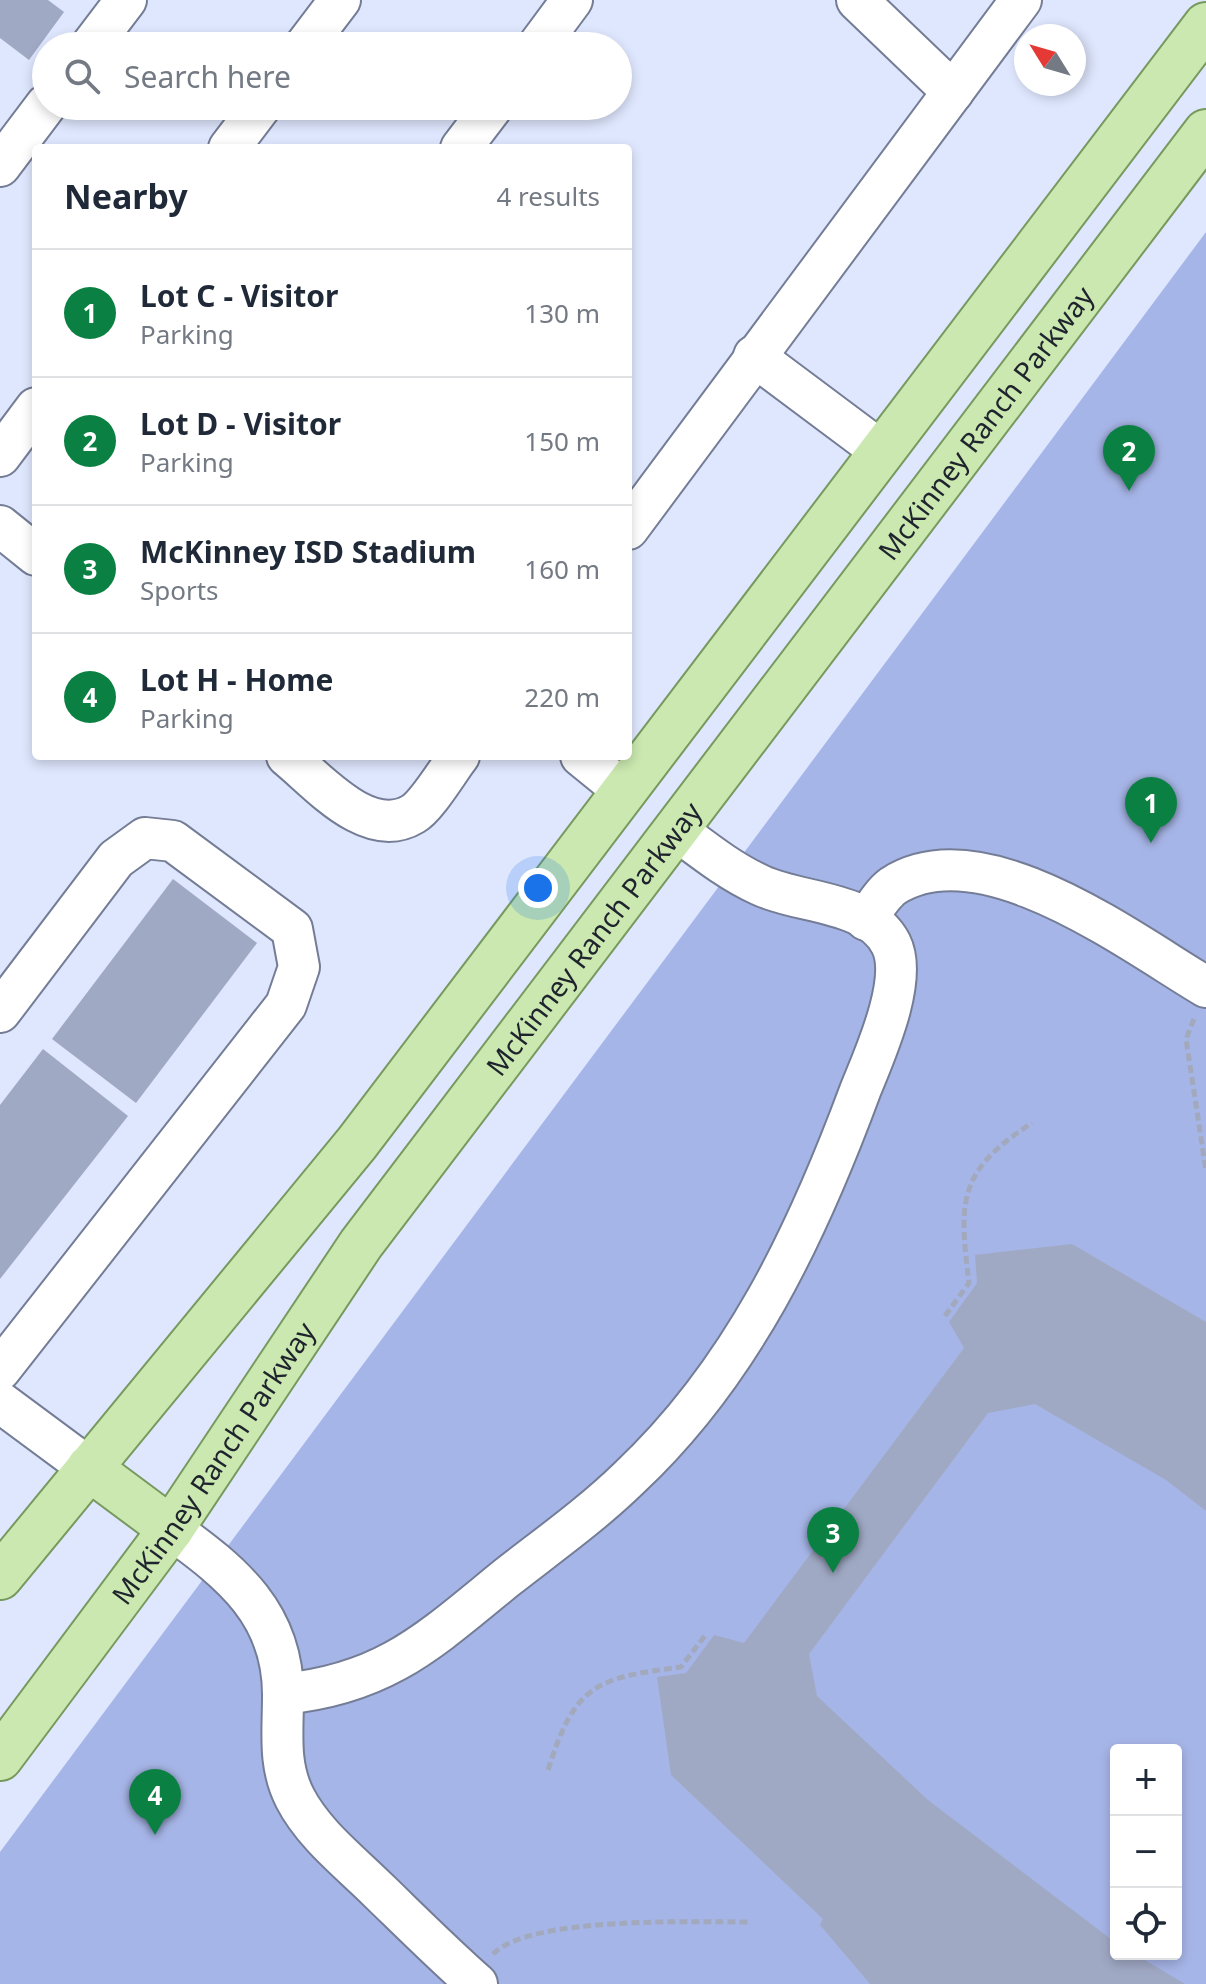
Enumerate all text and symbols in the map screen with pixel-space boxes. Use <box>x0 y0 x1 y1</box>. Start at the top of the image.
north arrow <box>1014 24 1086 96</box>
search box <box>32 32 632 120</box>
icon: search <box>60 54 104 98</box>
text: Search here <box>124 56 291 97</box>
text: Nearby <box>64 173 188 219</box>
text: 4 results <box>496 178 600 214</box>
text: Lot C - Visitor <box>140 275 338 316</box>
street label: McKinney Ranch Parkway <box>869 277 1102 567</box>
text: 1 <box>83 295 97 331</box>
text: 130 m <box>524 295 600 331</box>
text: Parking <box>140 316 234 352</box>
text: Lot D - Visitor <box>140 403 341 444</box>
text: 2 <box>83 423 97 459</box>
text: 150 m <box>524 423 600 459</box>
pin: 2 <box>1103 425 1155 491</box>
text: Parking <box>140 444 234 480</box>
text: McKinney ISD Stadium <box>140 531 476 572</box>
text: 3 <box>83 551 97 587</box>
text: 160 m <box>524 551 600 587</box>
text: Sports <box>140 572 219 608</box>
text: Lot H - Home <box>140 659 333 700</box>
text: 4 <box>83 679 97 715</box>
text: 220 m <box>524 679 600 715</box>
text: Parking <box>140 700 234 736</box>
pin: 1 <box>1125 777 1177 843</box>
street label: McKinney Ranch Parkway <box>477 793 710 1083</box>
your location <box>518 868 558 908</box>
street label: McKinney Ranch Parkway <box>102 1314 323 1612</box>
pin: 3 <box>807 1507 859 1573</box>
map controls <box>1110 1744 1182 1960</box>
button: + <box>1110 1744 1182 1816</box>
pin: 4 <box>129 1769 181 1835</box>
button: − <box>1110 1816 1182 1888</box>
button: locate <box>1110 1888 1182 1960</box>

